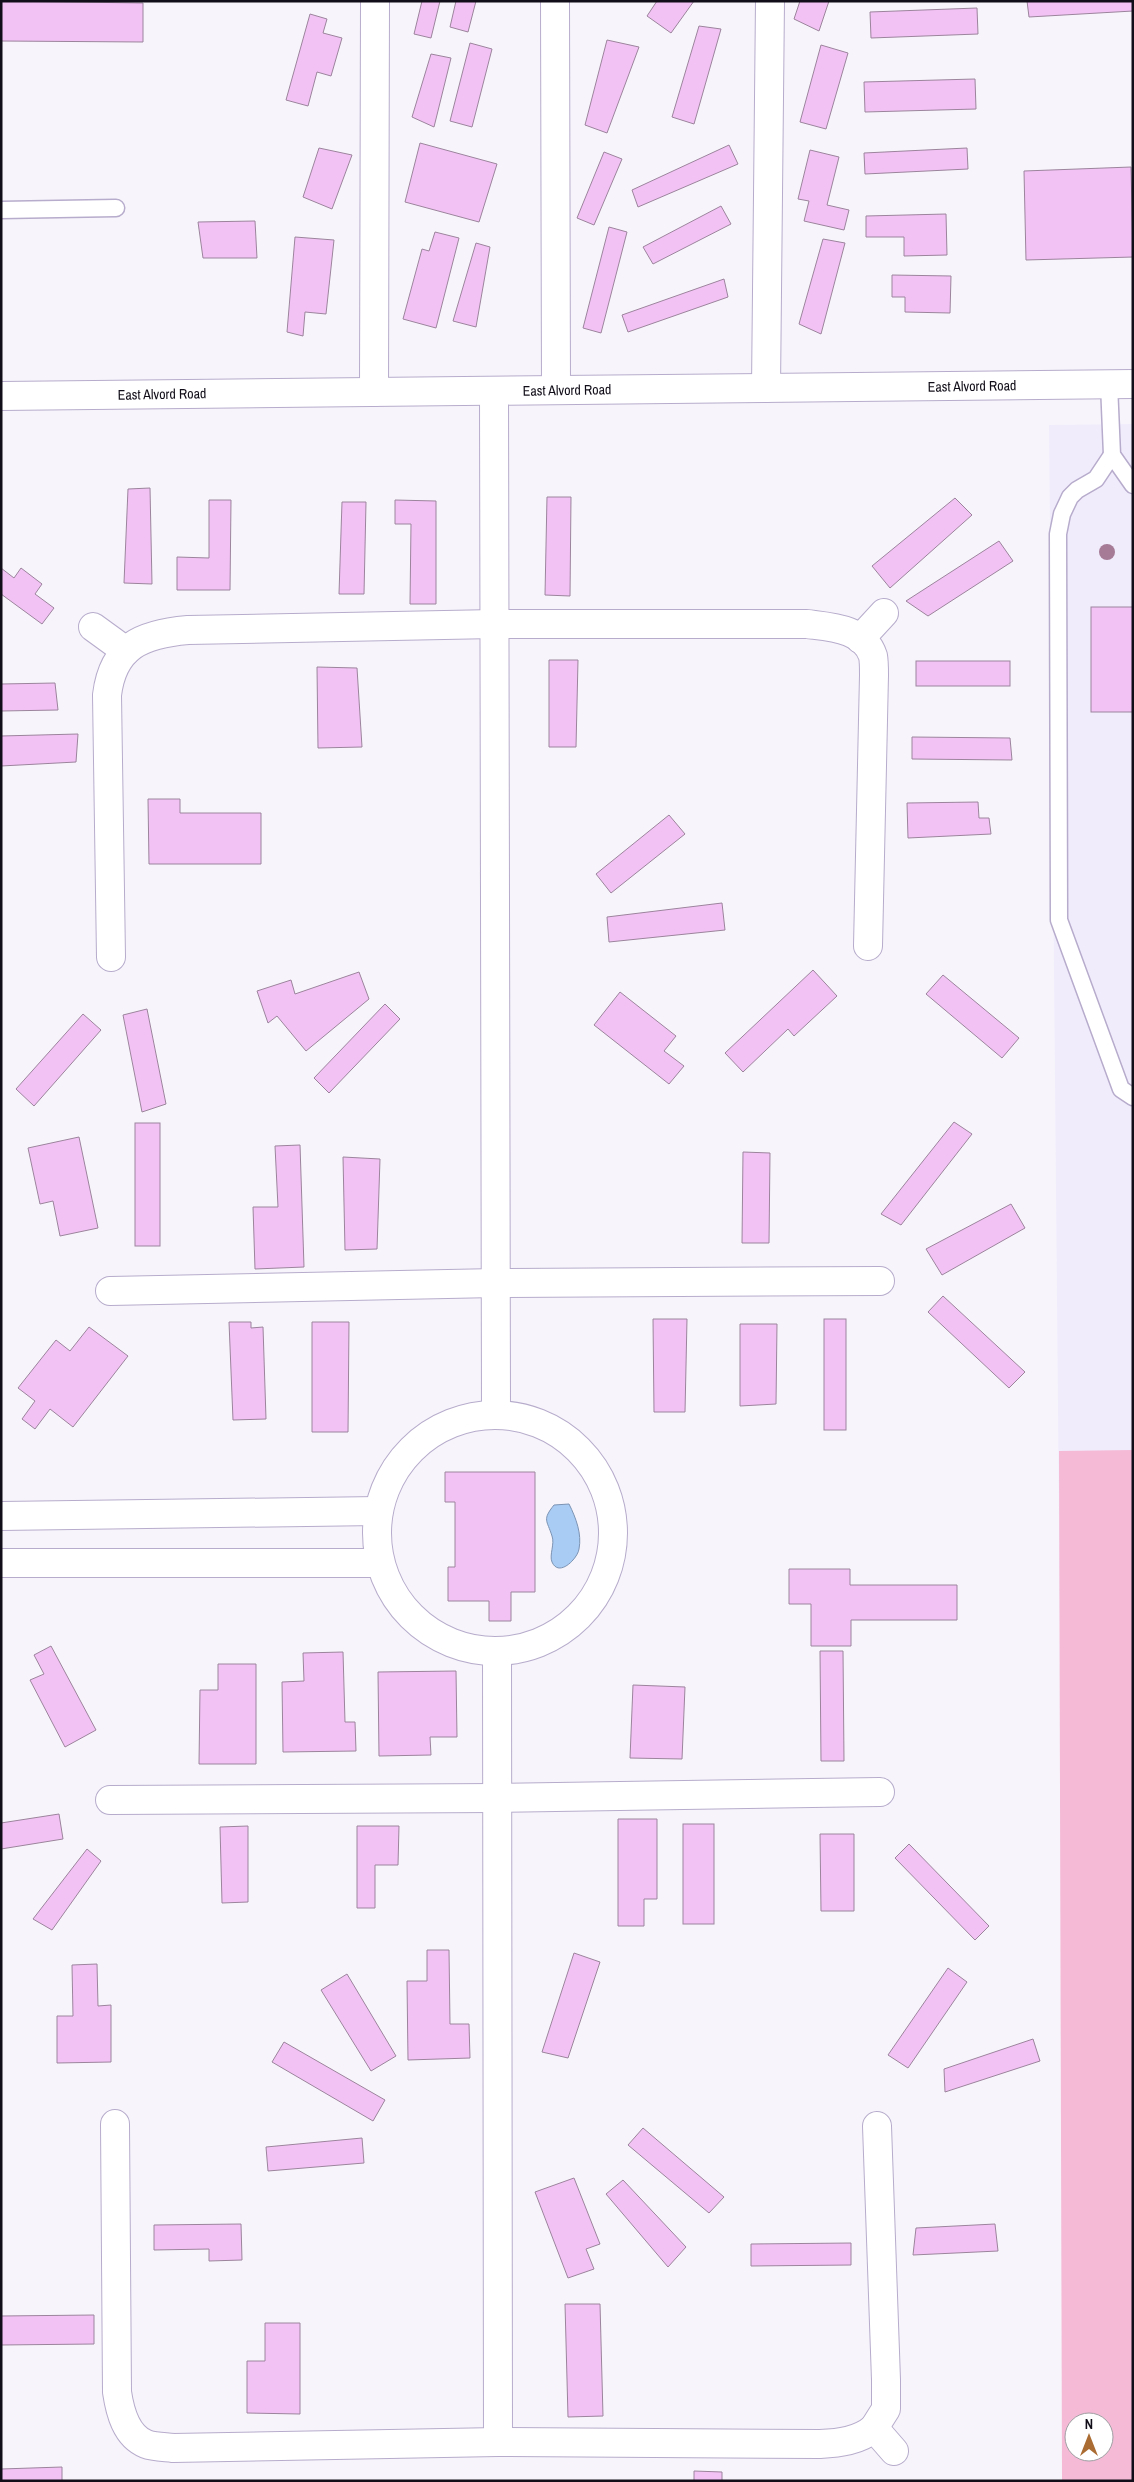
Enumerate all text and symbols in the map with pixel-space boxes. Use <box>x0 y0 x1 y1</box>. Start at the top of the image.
street label: East Alvord Road <box>927 376 1017 396</box>
street label: East Alvord Road <box>522 380 612 400</box>
street label: East Alvord Road <box>117 384 207 404</box>
north arrow <box>1064 2412 1114 2462</box>
text: N <box>1085 2415 1093 2433</box>

